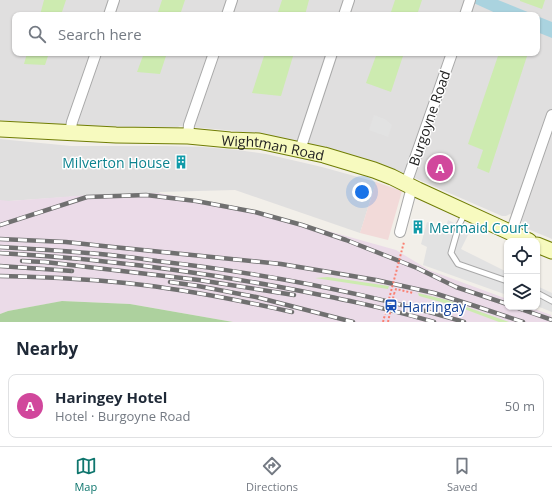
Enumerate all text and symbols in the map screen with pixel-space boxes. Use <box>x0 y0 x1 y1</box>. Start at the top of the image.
search box <box>12 12 540 56</box>
icon: search <box>26 23 48 45</box>
text: Search here <box>58 24 142 44</box>
street label: Burgoyne Road <box>404 68 454 168</box>
street label: Wightman Road <box>221 130 326 164</box>
place label: Milverton House <box>62 153 170 172</box>
pin: A <box>427 153 453 183</box>
building icon: Milverton House <box>173 154 189 170</box>
your location <box>352 182 372 202</box>
place label: Mermaid Court <box>429 218 528 237</box>
building icon: Mermaid Court <box>410 219 426 235</box>
map controls <box>504 238 540 310</box>
button: locate <box>504 238 540 274</box>
button: layers <box>504 274 540 310</box>
place label: Harringay <box>402 297 467 316</box>
station icon: Harringay <box>383 298 399 314</box>
text: Nearby <box>16 337 78 360</box>
text: Haringey Hotel <box>55 387 167 407</box>
text: A <box>26 397 34 415</box>
text: 50 m <box>505 397 535 415</box>
text: Hotel · Burgoyne Road <box>55 407 191 425</box>
tab: Map <box>74 455 97 494</box>
tab: Directions <box>246 455 298 494</box>
tab: Saved <box>447 455 478 494</box>

